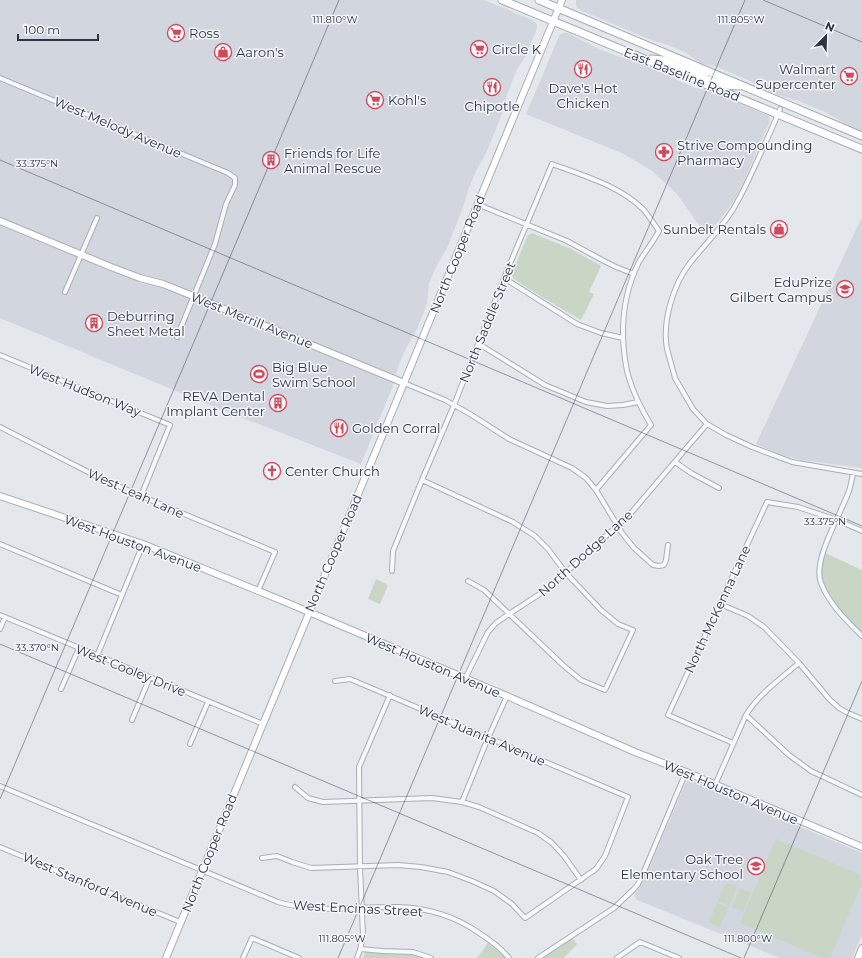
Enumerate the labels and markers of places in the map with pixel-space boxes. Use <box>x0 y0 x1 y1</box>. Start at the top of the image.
supermarket icon: Ross <box>166 23 186 43</box>
place label: Ross <box>189 25 219 41</box>
supermarket icon: Circle K <box>469 39 489 59</box>
place label: Circle K <box>492 41 542 57</box>
shop icon: Aaron's <box>213 42 233 62</box>
place label: Aaron's <box>236 44 284 60</box>
restaurant icon: Dave's Hot Chicken <box>573 59 593 79</box>
place label: Walmart Supercenter <box>756 61 836 92</box>
supermarket icon: Walmart Supercenter <box>839 66 859 86</box>
restaurant icon: Chipotle <box>482 77 502 97</box>
place label: Dave's Hot Chicken <box>548 80 618 111</box>
supermarket icon: Kohl's <box>365 90 385 110</box>
place label: Kohl's <box>388 92 426 108</box>
place label: Chipotle <box>464 98 520 114</box>
place label: Strive Compounding Pharmacy <box>677 137 812 168</box>
pharmacy icon: Strive Compounding Pharmacy <box>654 142 674 162</box>
place label: Friends for Life Animal Rescue <box>284 145 382 176</box>
building icon: Friends for Life Animal Rescue <box>261 150 281 170</box>
shop icon: Sunbelt Rentals <box>769 219 789 239</box>
place label: Sunbelt Rentals <box>663 221 766 237</box>
place label: EduPrize Gilbert Campus <box>730 274 832 305</box>
school or university icon: EduPrize Gilbert Campus <box>835 279 855 299</box>
place label: Deburring Sheet Metal <box>107 308 185 339</box>
building icon: Deburring Sheet Metal <box>84 313 104 333</box>
place label: Big Blue Swim School <box>272 359 356 390</box>
sports icon: Big Blue Swim School <box>249 364 269 384</box>
place label: REVA Dental Implant Center <box>166 388 265 419</box>
building icon: REVA Dental Implant Center <box>268 393 288 413</box>
restaurant icon: Golden Corral <box>329 418 349 438</box>
place label: Golden Corral <box>352 420 441 436</box>
church icon: Center Church <box>262 461 282 481</box>
place label: Center Church <box>285 463 380 479</box>
place label: Oak Tree Elementary School <box>620 851 743 882</box>
school or university icon: Oak Tree Elementary School <box>746 856 766 876</box>

